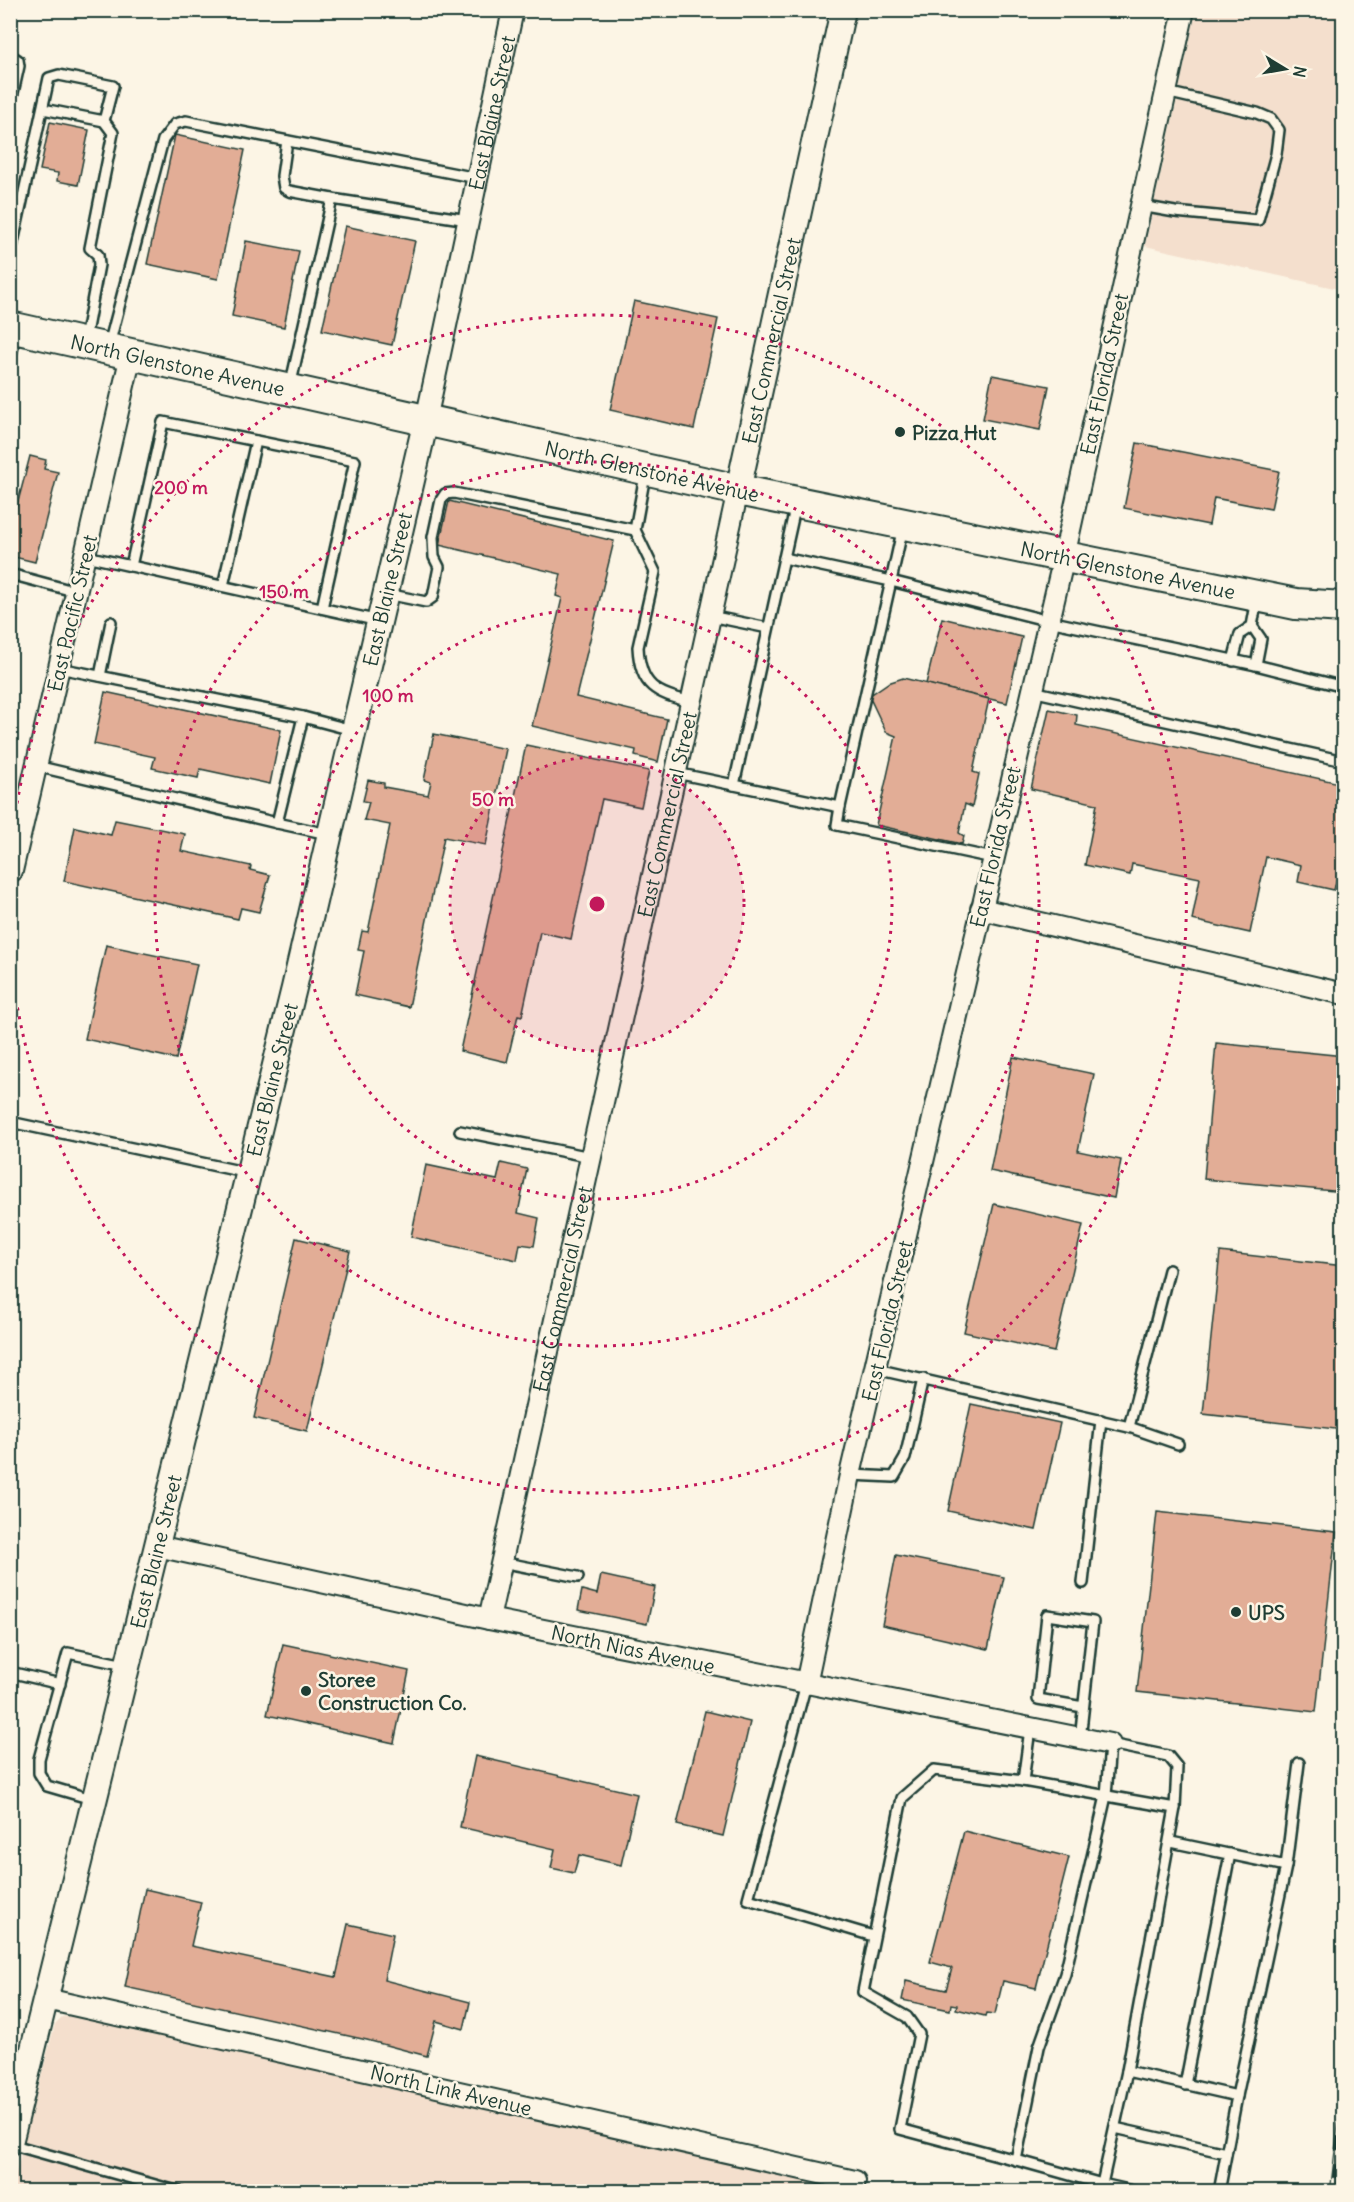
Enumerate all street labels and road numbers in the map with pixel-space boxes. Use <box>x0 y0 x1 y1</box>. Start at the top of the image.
street label: East Blaine Street <box>463 33 520 192</box>
street label: East Commercial Street <box>736 235 805 446</box>
street label: East Florida Street <box>1075 291 1133 457</box>
street label: North Glenstone Avenue <box>68 328 287 401</box>
street label: North Glenstone Avenue <box>543 435 761 507</box>
street label: East Blaine Street <box>357 509 417 669</box>
street label: East Pacific Street <box>42 532 102 694</box>
street label: North Glenstone Avenue <box>1018 536 1238 604</box>
street label: East Commercial Street <box>632 709 701 920</box>
street label: East Florida Street <box>964 764 1026 930</box>
street label: East Blaine Street <box>241 1000 302 1159</box>
street label: East Commercial Street <box>527 1183 597 1394</box>
street label: East Florida Street <box>856 1238 918 1404</box>
street label: East Blaine Street <box>124 1472 186 1631</box>
street label: North Nias Avenue <box>549 1619 717 1679</box>
street label: North Link Avenue <box>368 2059 534 2121</box>

